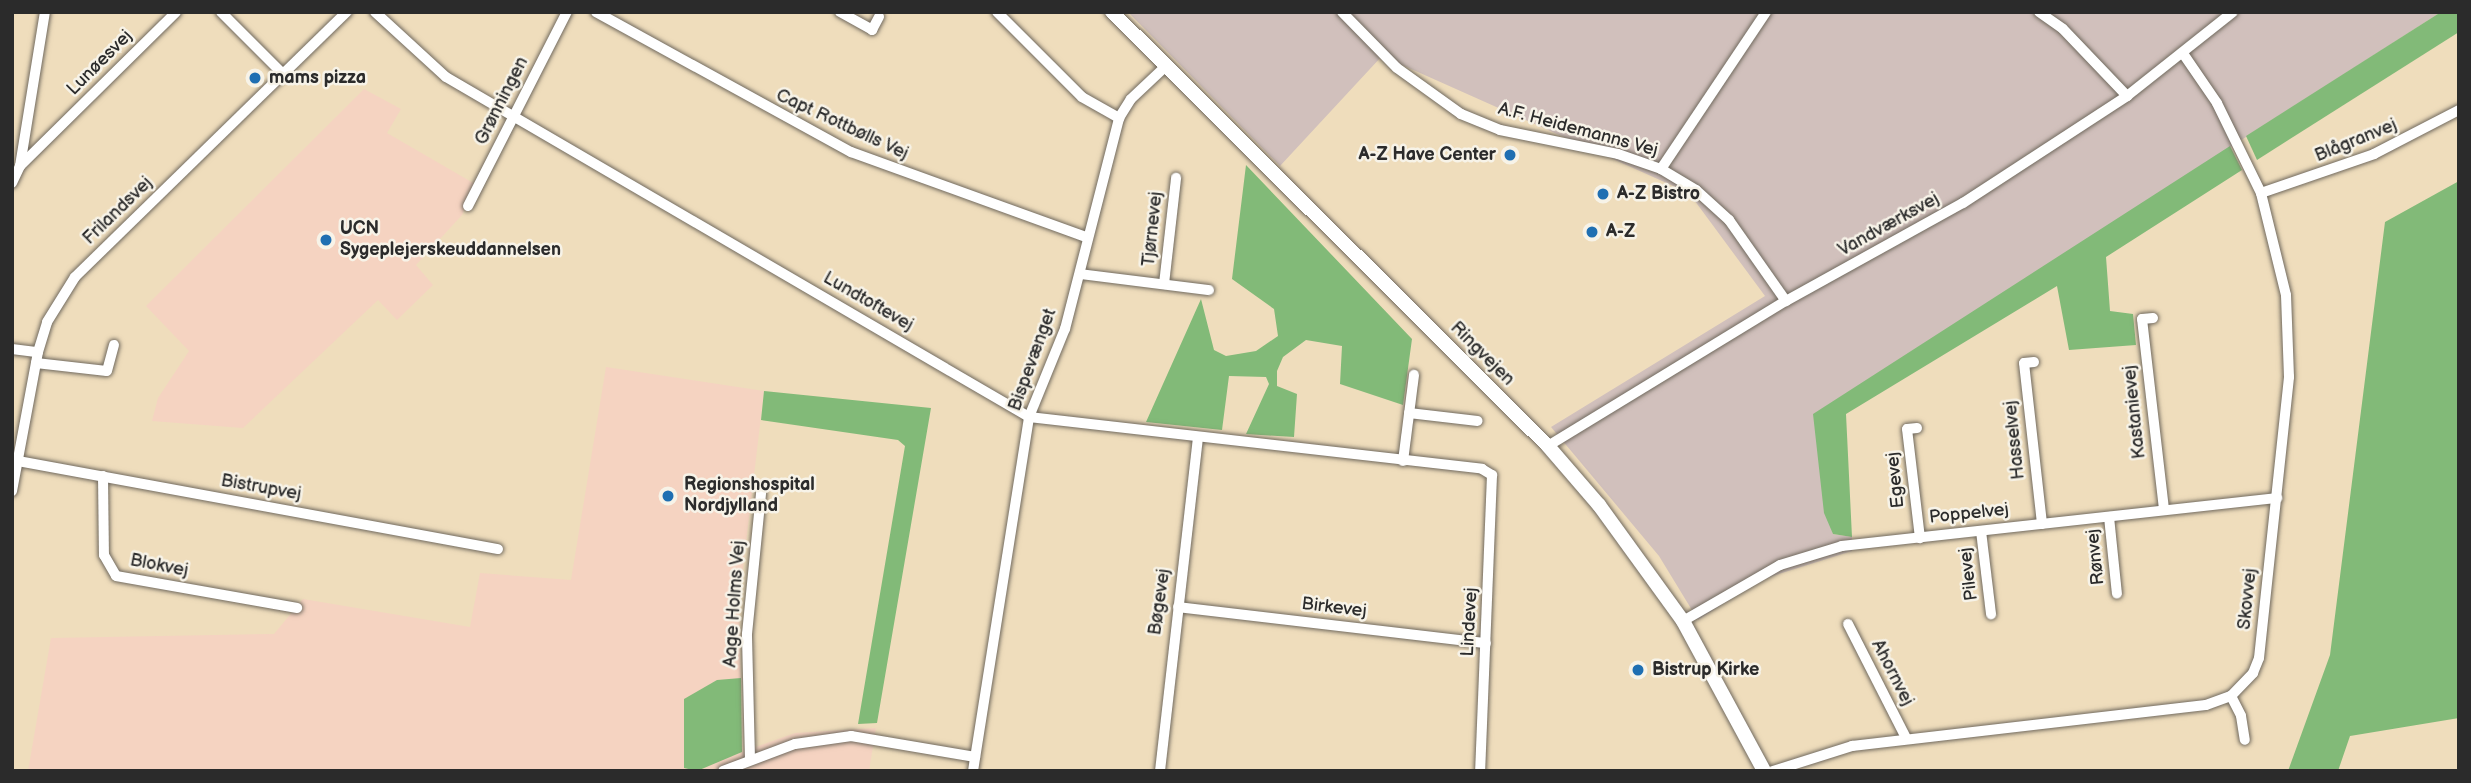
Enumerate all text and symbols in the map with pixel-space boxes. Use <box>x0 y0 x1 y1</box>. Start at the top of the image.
street label: Lunøesvej <box>63 26 137 100</box>
street label: Grønningen <box>471 53 533 149</box>
place label: mams pizza <box>269 67 366 89</box>
marker: mams pizza <box>247 70 263 86</box>
street label: Capt Rottbølls Vej <box>772 85 912 165</box>
street label: A.F. Heidemanns Vej <box>1496 98 1660 162</box>
street label: Blågranvej <box>2312 115 2400 167</box>
place label: A-Z Have Center <box>1358 144 1496 166</box>
marker: A-Z Have Center <box>1502 147 1518 163</box>
street label: Frilandsvej <box>79 173 157 249</box>
place label: A-Z Bistro <box>1617 183 1700 205</box>
marker: A-Z Bistro <box>1595 186 1611 202</box>
street label: Vandværksvej <box>1835 188 1943 262</box>
street label: Tjørnevej <box>1138 191 1168 267</box>
place label: UCN Sygeplejerskeuddannelsen <box>340 219 561 262</box>
place label: A-Z <box>1606 221 1635 243</box>
marker: A-Z <box>1584 224 1600 240</box>
marker: UCN Sygeplejerskeuddannelsen <box>318 232 334 248</box>
street label: Lundtoftevej <box>819 268 917 336</box>
street label: Bispevænget <box>1005 306 1061 414</box>
street label: Ringvejen <box>1445 317 1519 391</box>
street label: Kastanievej <box>2119 364 2151 460</box>
street label: Hasselvej <box>2000 399 2030 481</box>
street label: Egevej <box>1882 451 1910 509</box>
street label: Bistrupvej <box>219 470 303 506</box>
place label: Regionshospital Nordjylland <box>684 475 815 518</box>
marker: Regionshospital Nordjylland <box>658 486 678 506</box>
street label: Poppelvej <box>1928 499 2010 529</box>
street label: Rønvej <box>2082 528 2110 586</box>
street label: Aage Holms Vej <box>720 540 750 668</box>
street label: Pilevej <box>1955 546 1983 602</box>
street label: Blokvej <box>128 550 190 582</box>
street label: Bøgevej <box>1145 567 1175 637</box>
street label: Skovvej <box>2234 567 2262 631</box>
street label: Lindevej <box>1457 587 1483 657</box>
street label: Birkevej <box>1300 593 1368 623</box>
street label: Ahornvej <box>1866 636 1918 710</box>
place label: Bistrup Kirke <box>1652 659 1759 681</box>
marker: Bistrup Kirke <box>1630 662 1646 678</box>

